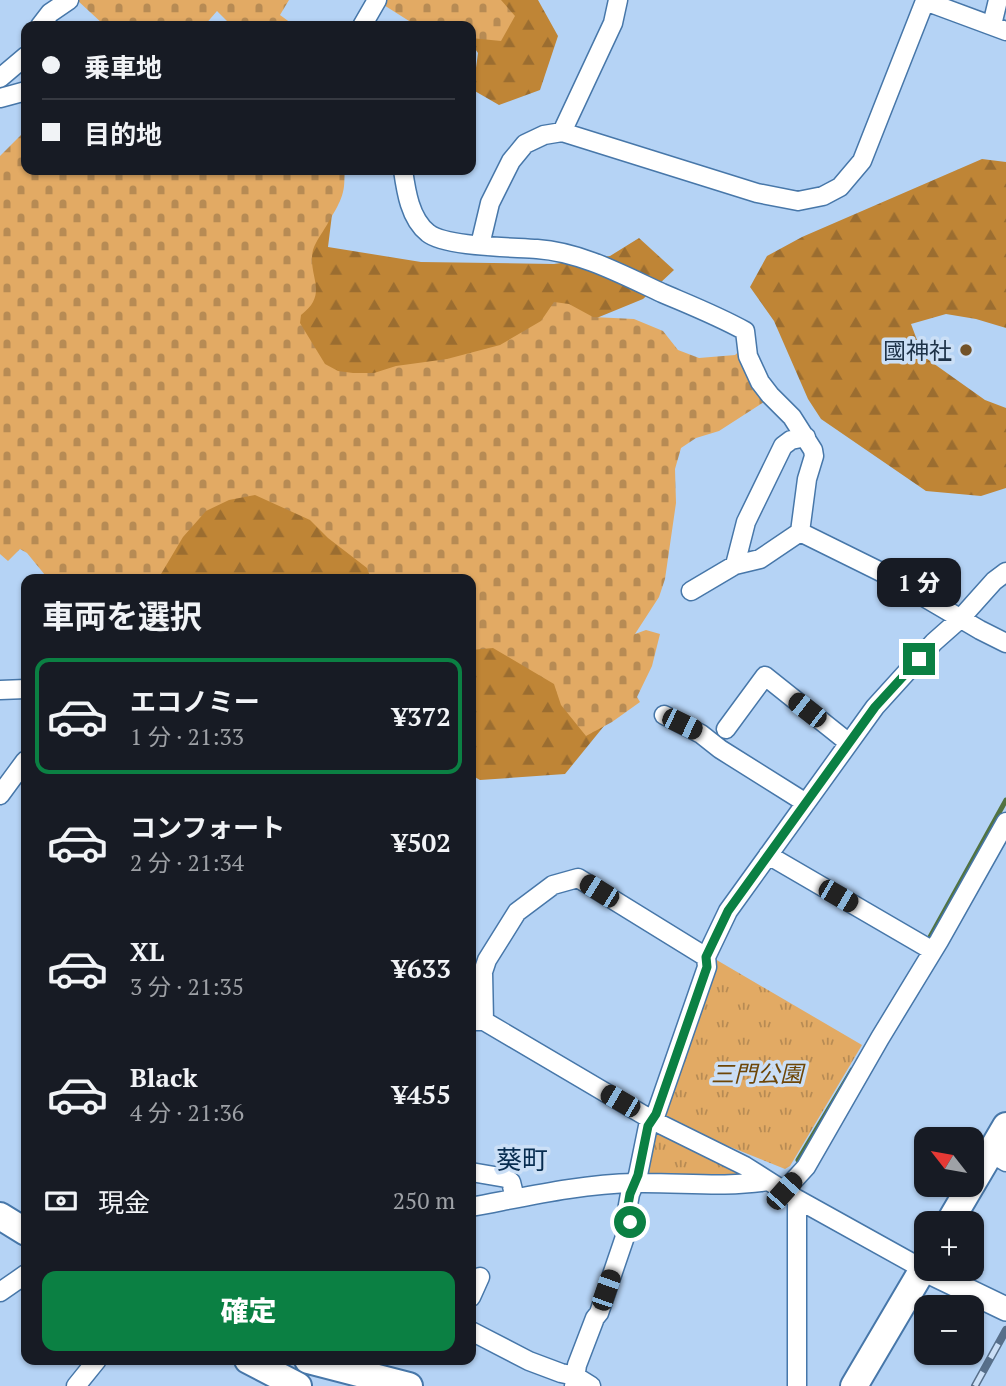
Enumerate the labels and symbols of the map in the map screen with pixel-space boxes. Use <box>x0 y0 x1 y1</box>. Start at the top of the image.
place label: 國神社 <box>883 335 952 366</box>
marker: 國神社 <box>958 342 974 358</box>
callout: 1 分 <box>877 558 961 606</box>
route end <box>903 643 935 675</box>
car <box>784 689 831 731</box>
car <box>659 705 706 743</box>
car <box>576 871 623 911</box>
car <box>815 876 862 916</box>
park label: 三門公園 <box>711 1058 806 1089</box>
car <box>597 1081 644 1121</box>
north arrow <box>914 1127 984 1197</box>
district label: 葵町 <box>496 1142 548 1176</box>
car <box>763 1168 806 1214</box>
route start <box>614 1206 646 1238</box>
car <box>590 1267 623 1313</box>

